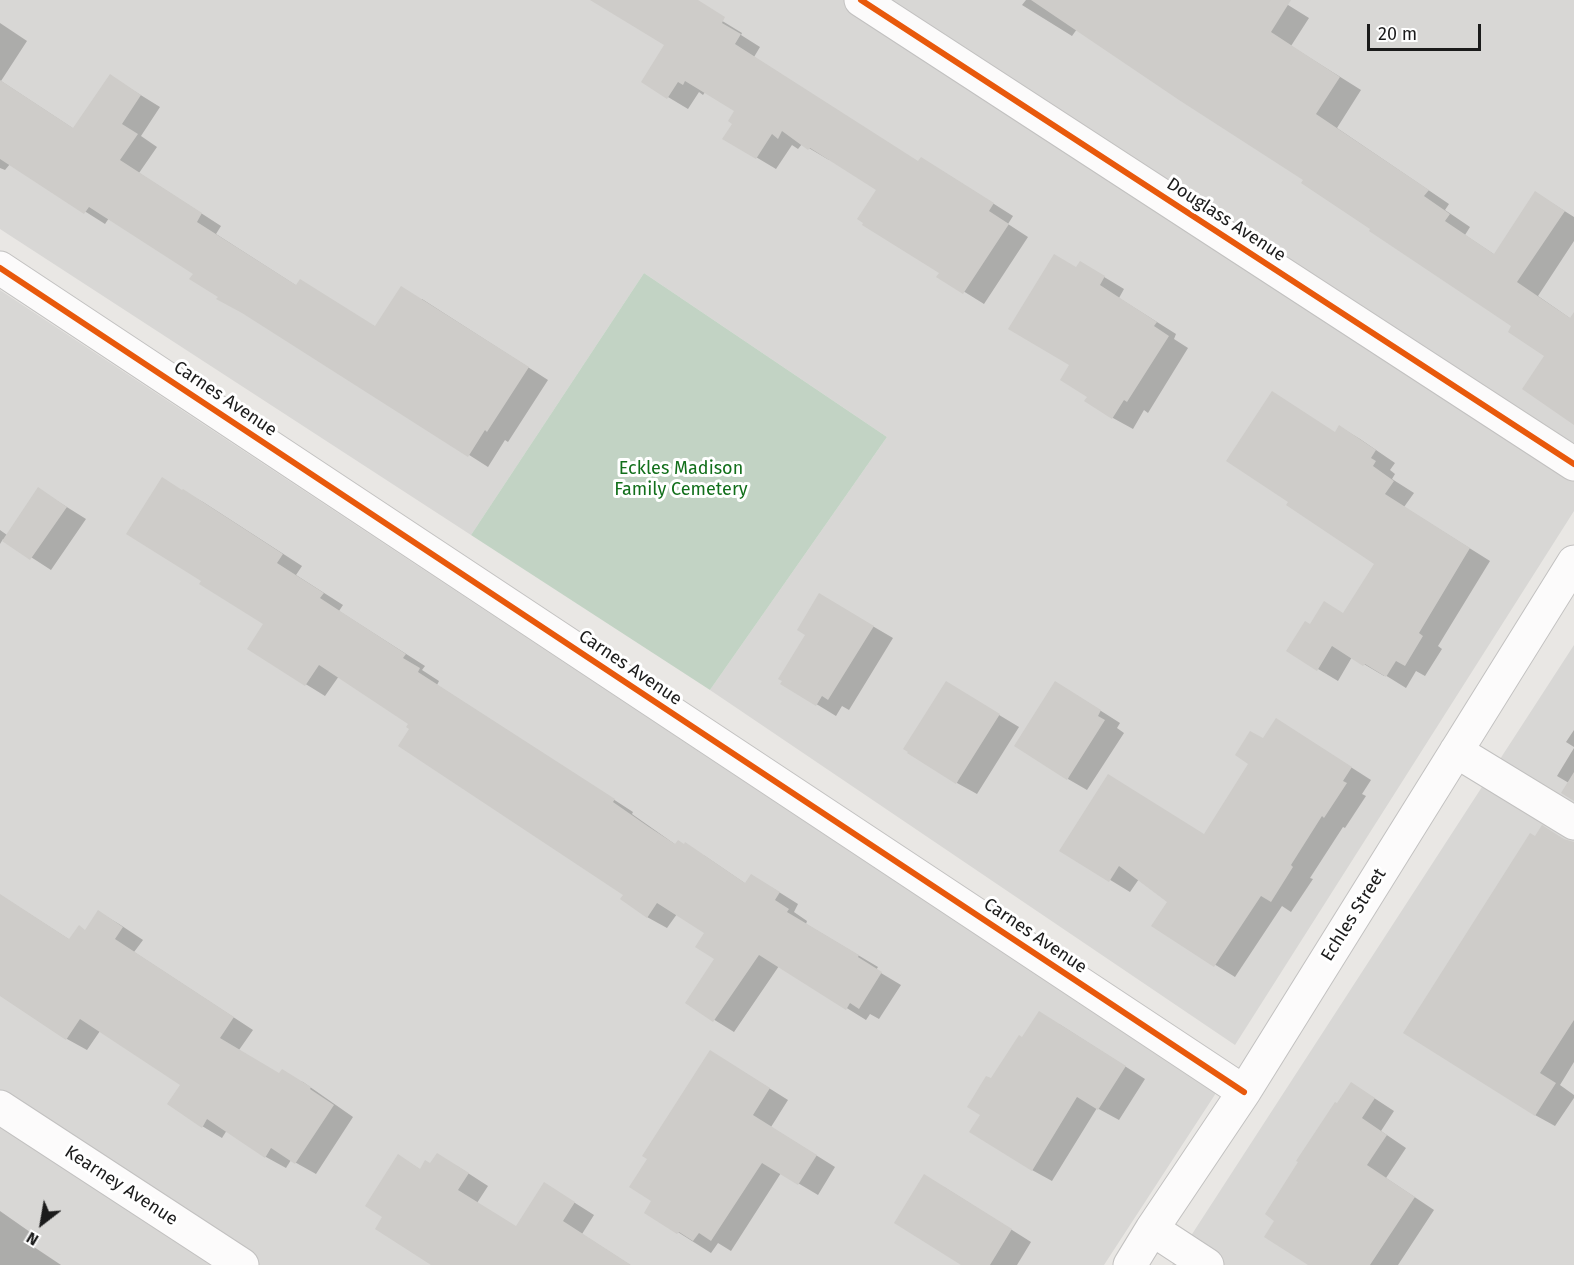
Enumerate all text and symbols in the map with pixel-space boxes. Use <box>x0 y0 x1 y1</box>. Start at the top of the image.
scale bar <box>1370 12 1484 50</box>
text: 20 m <box>1378 23 1417 45</box>
street label: Douglass Avenue <box>1162 173 1290 267</box>
street label: Carnes Avenue <box>169 357 281 441</box>
park label: Eckles Madison Family Cemetery <box>614 458 748 500</box>
street label: Carnes Avenue <box>574 626 686 710</box>
street label: Echles Street <box>1317 865 1391 965</box>
street label: Carnes Avenue <box>979 894 1091 978</box>
street label: Kearney Avenue <box>60 1141 182 1231</box>
north arrow <box>12 1193 72 1253</box>
text: N <box>23 1228 42 1250</box>

